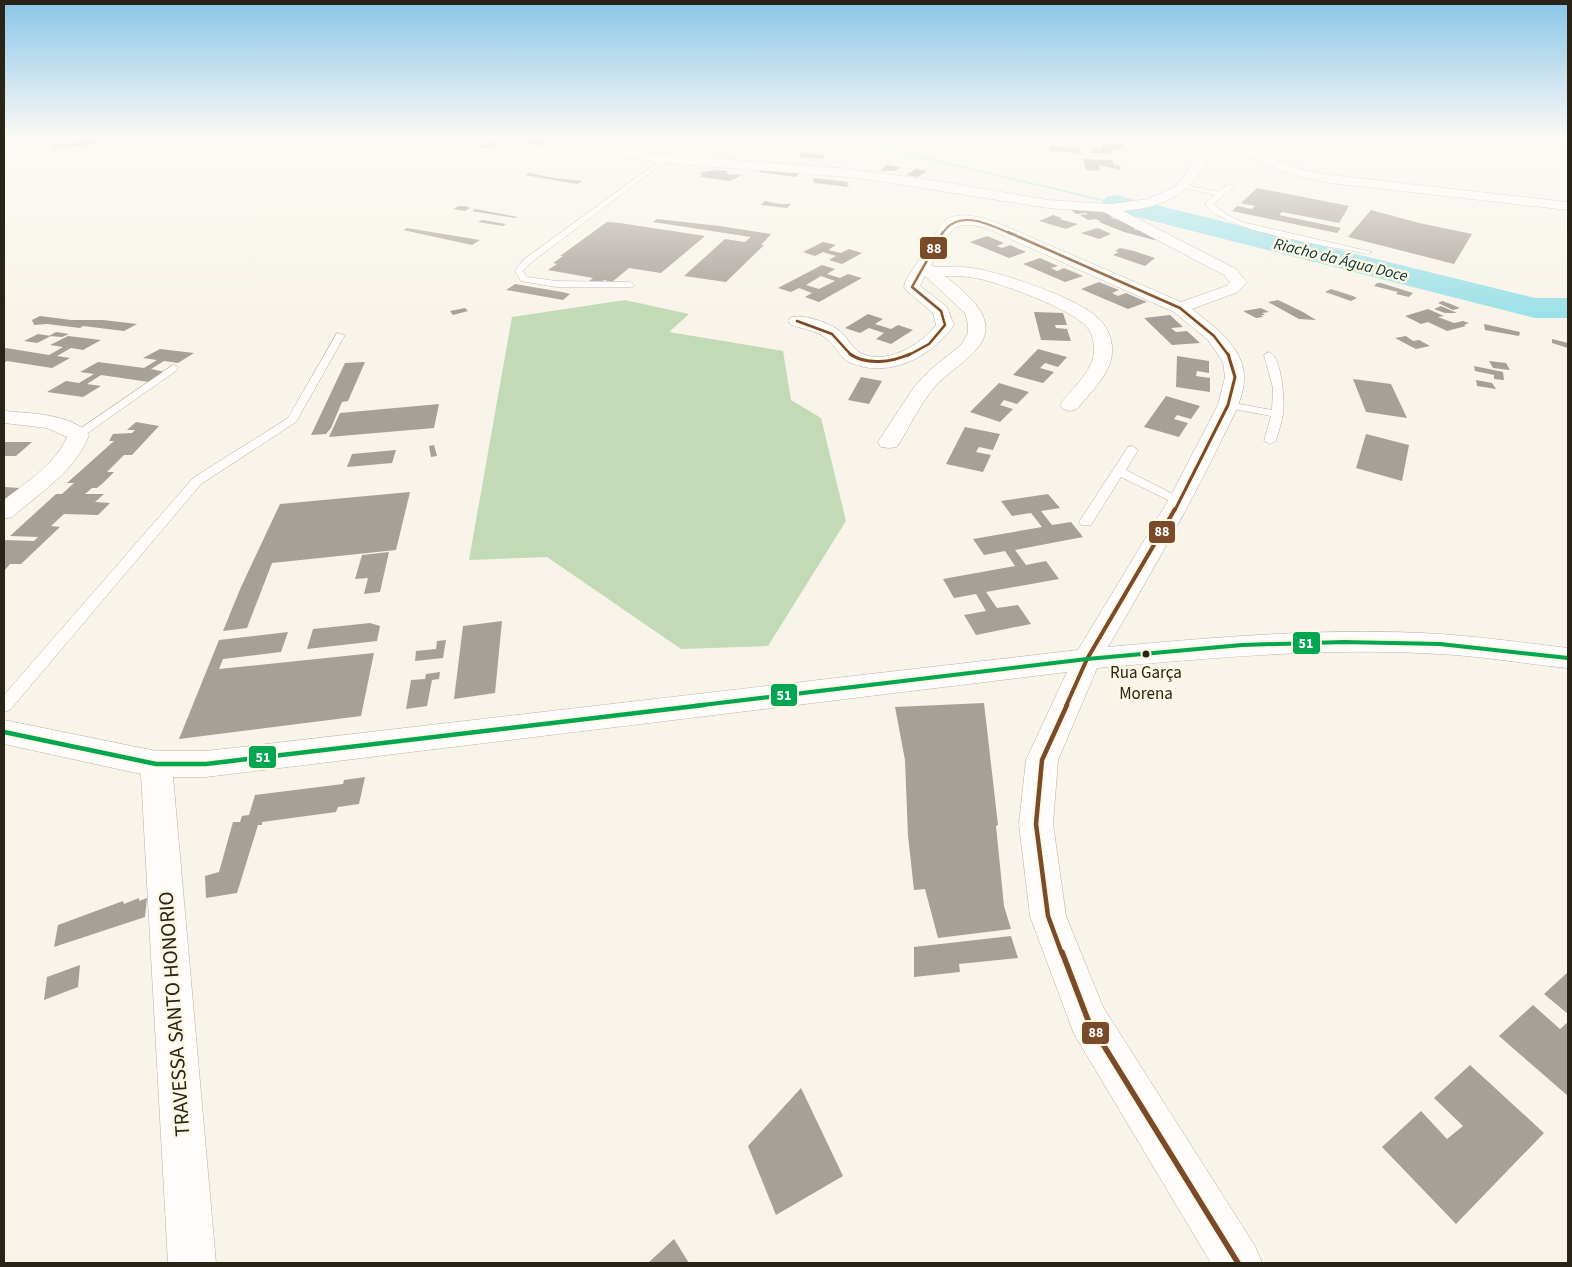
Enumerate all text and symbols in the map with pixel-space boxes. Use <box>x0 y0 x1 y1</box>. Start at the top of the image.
water label: Riacho da Água Doce <box>1271 233 1410 287</box>
line badge: 88 <box>919 236 948 260</box>
text: 88 <box>927 239 941 259</box>
line badge: 88 <box>1148 520 1176 544</box>
text: 88 <box>1155 522 1169 542</box>
line badge: 51 <box>1292 631 1321 655</box>
text: 51 <box>1299 634 1313 654</box>
marker: Rua Garça Morena <box>1141 649 1151 659</box>
place label: Rua Garça Morena <box>1110 661 1182 706</box>
line badge: 51 <box>770 683 798 707</box>
text: 51 <box>777 686 791 706</box>
line badge: 51 <box>248 745 277 769</box>
text: 51 <box>256 748 270 768</box>
street label: TRAVESSA SANTO HONORIO <box>150 890 198 1138</box>
line badge: 88 <box>1081 1021 1110 1045</box>
text: 88 <box>1089 1023 1103 1043</box>

